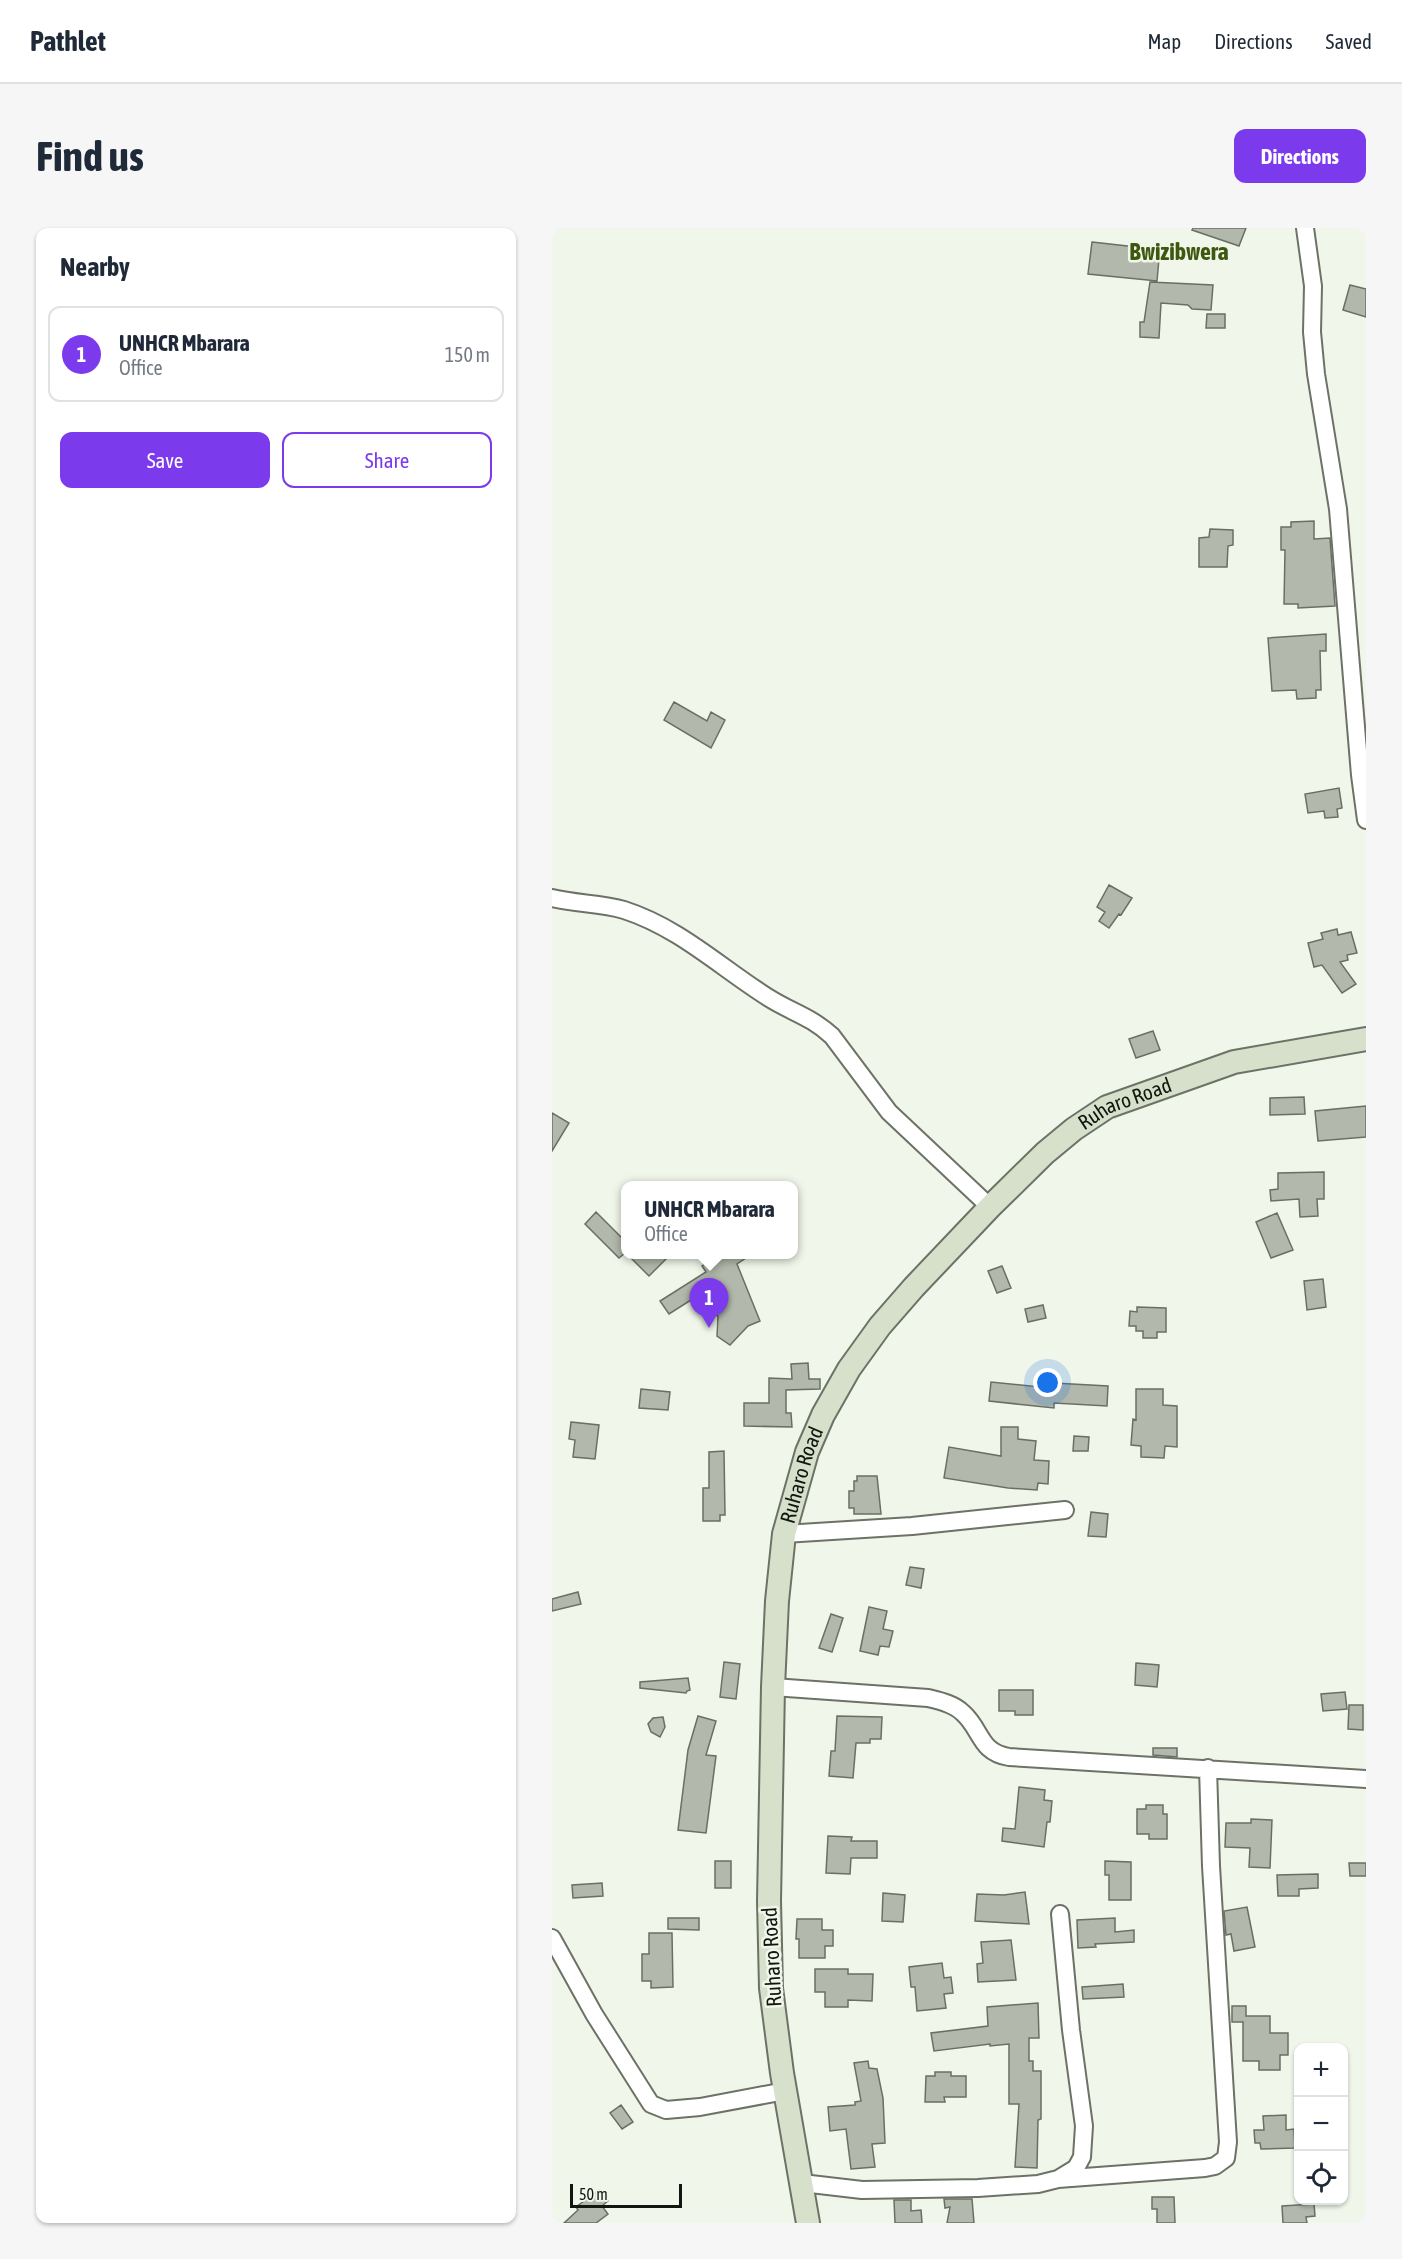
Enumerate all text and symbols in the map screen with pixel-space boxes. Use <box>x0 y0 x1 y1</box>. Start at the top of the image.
text: Pathlet <box>30 25 106 57</box>
text: Map <box>1147 29 1181 53</box>
text: Directions <box>1214 29 1293 53</box>
text: Saved <box>1326 29 1372 53</box>
button: Directions <box>1234 129 1366 183</box>
text: Find us <box>36 132 144 180</box>
district label: Bwizibwera <box>1129 238 1229 265</box>
text: Nearby <box>60 252 130 282</box>
text: UNHCR Mbarara <box>119 330 250 356</box>
text: 1 <box>77 343 86 366</box>
text: 150 m <box>445 343 490 366</box>
text: Office <box>119 356 163 379</box>
button: Save <box>60 432 270 488</box>
button: Share <box>282 432 492 488</box>
street label: Ruharo Road <box>1073 1072 1174 1134</box>
popup <box>621 1181 798 1259</box>
text: UNHCR Mbarara <box>644 1196 775 1222</box>
text: Office <box>644 1222 688 1245</box>
pin: 1 <box>690 1278 728 1328</box>
your location <box>1033 1368 1062 1397</box>
street label: Ruharo Road <box>775 1423 828 1526</box>
street label: Ruharo Road <box>756 1907 786 2007</box>
map controls <box>1294 2043 1348 2205</box>
button: + <box>1294 2043 1348 2097</box>
button: − <box>1294 2097 1348 2151</box>
button: locate <box>1294 2151 1348 2205</box>
scale bar <box>570 2181 682 2208</box>
text: 50 m <box>579 2185 608 2203</box>

